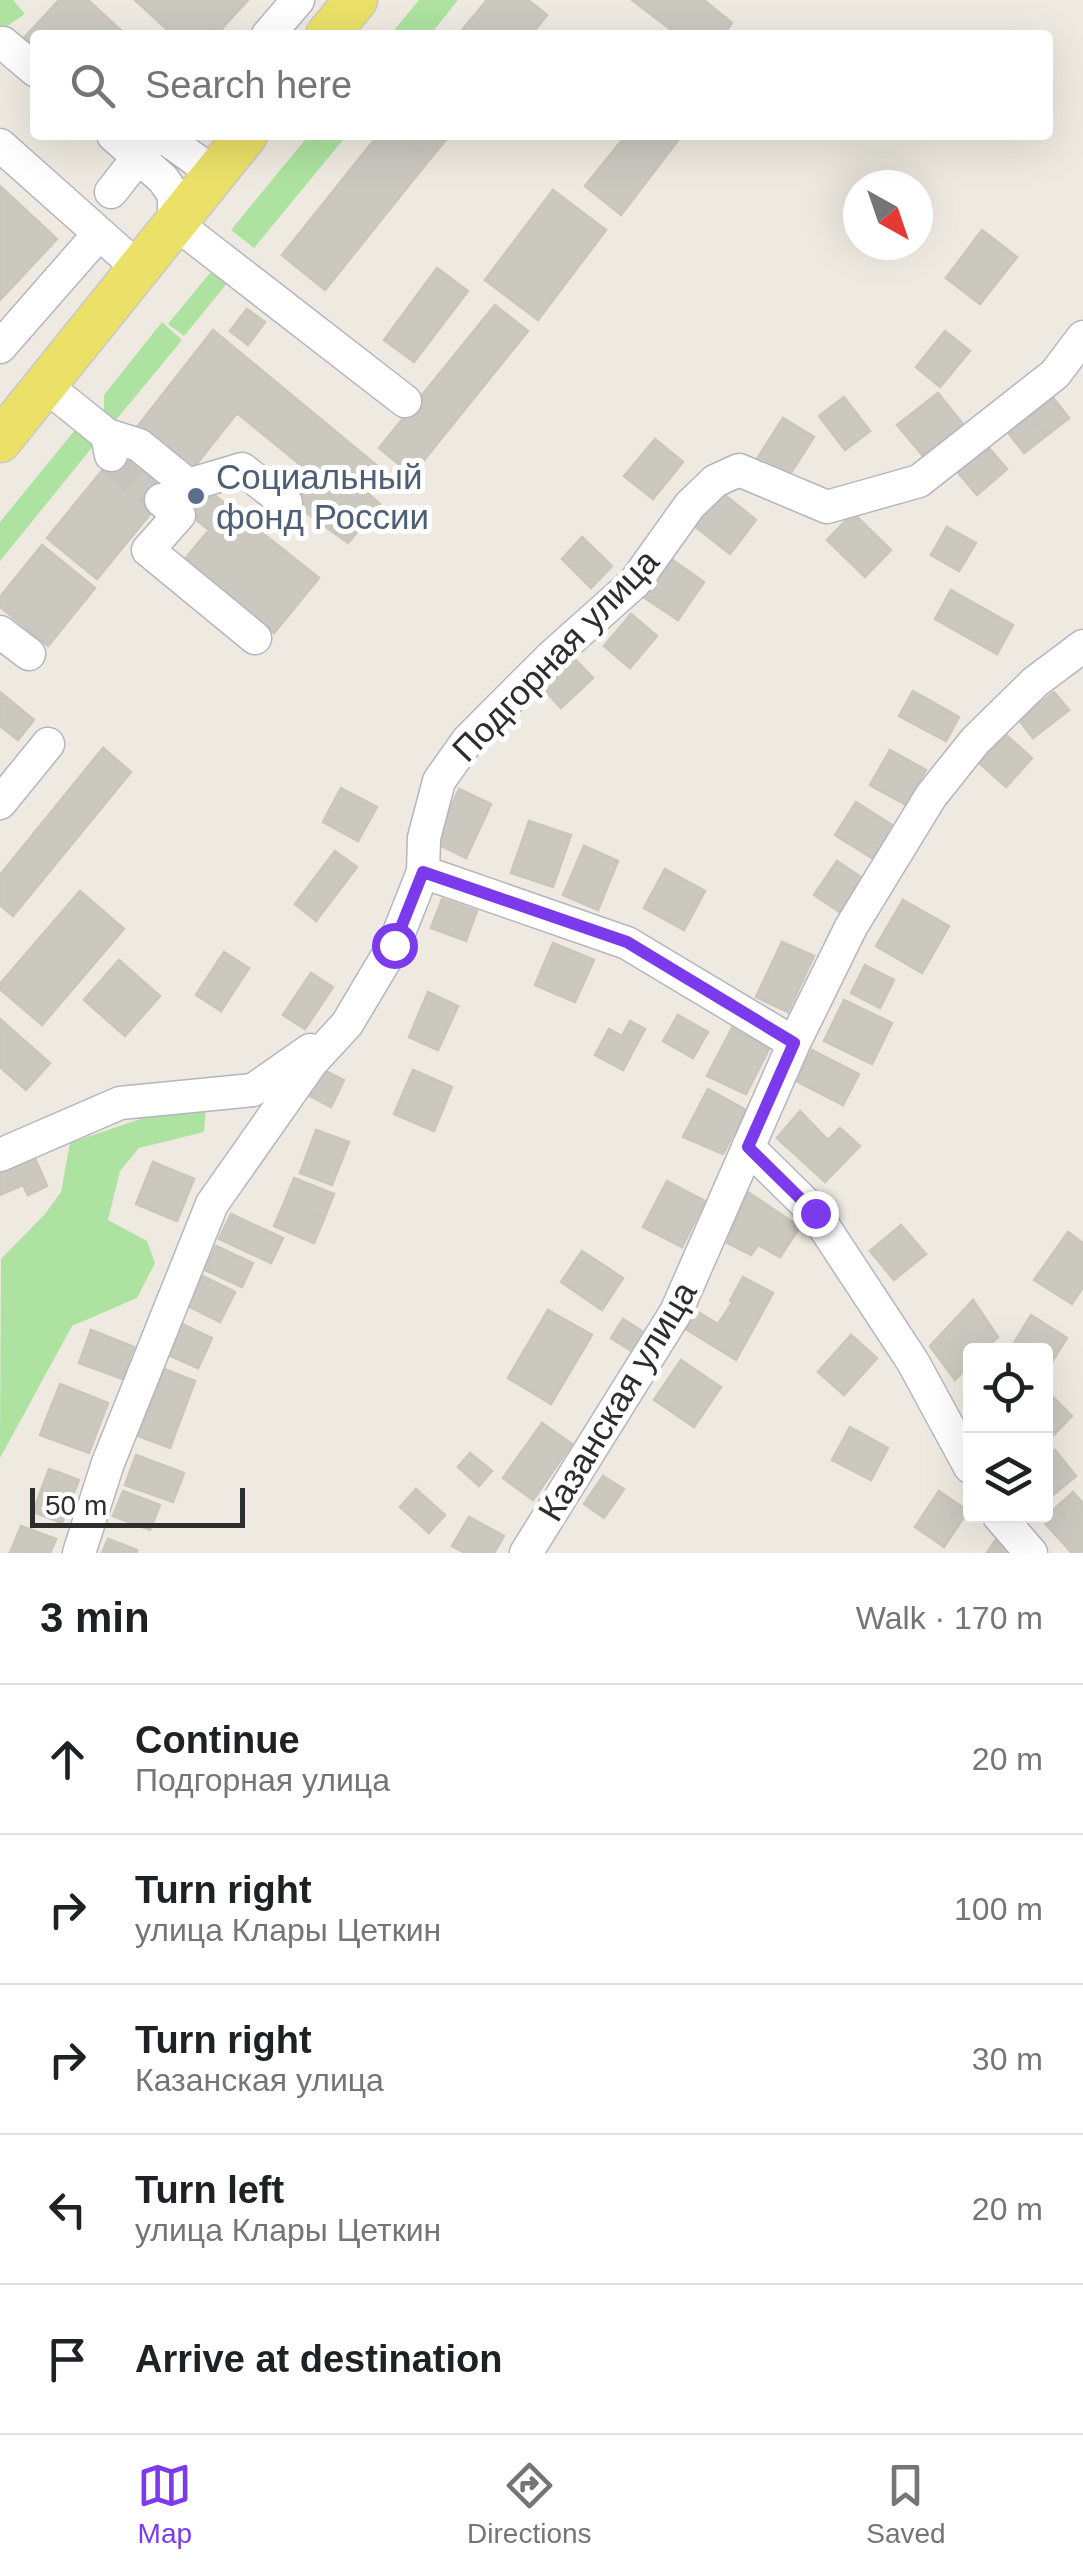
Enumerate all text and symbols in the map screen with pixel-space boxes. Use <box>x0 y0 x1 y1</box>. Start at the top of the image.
search box <box>30 30 1053 140</box>
icon: search <box>65 58 120 113</box>
text: Search here <box>145 64 352 106</box>
north arrow <box>843 170 933 260</box>
place label: Социальный фонд России <box>216 457 429 536</box>
marker: Социальный фонд России <box>185 485 207 507</box>
street label: Подгорная улица <box>444 541 666 769</box>
route start <box>372 923 418 969</box>
route end <box>793 1191 839 1237</box>
street label: Казанская улица <box>530 1274 704 1528</box>
map controls <box>963 1343 1053 1523</box>
button: locate <box>963 1343 1053 1433</box>
button: layers <box>963 1433 1053 1523</box>
scale bar <box>30 1483 245 1528</box>
text: 50 m <box>45 1490 107 1521</box>
text: 3 min <box>40 1594 150 1641</box>
text: Walk · 170 m <box>856 1600 1043 1636</box>
text: Continue <box>135 1719 300 1761</box>
icon: ahead <box>40 1732 95 1787</box>
text: 20 m <box>972 1741 1043 1777</box>
text: Подгорная улица <box>135 1762 390 1798</box>
text: Turn right <box>135 1869 312 1911</box>
icon: right <box>40 1882 95 1937</box>
text: 100 m <box>954 1891 1043 1927</box>
text: улица Клары Цеткин <box>135 1912 441 1948</box>
text: Turn right <box>135 2019 312 2061</box>
icon: right <box>40 2032 95 2087</box>
text: 30 m <box>972 2041 1043 2077</box>
text: Казанская улица <box>135 2062 384 2098</box>
text: Turn left <box>135 2169 284 2211</box>
icon: left <box>40 2182 95 2237</box>
text: 20 m <box>972 2191 1043 2227</box>
text: улица Клары Цеткин <box>135 2212 441 2248</box>
icon: arrive <box>40 2332 95 2387</box>
text: Arrive at destination <box>135 2338 502 2380</box>
tab: Map <box>137 2458 192 2550</box>
tab: Directions <box>467 2458 592 2550</box>
tab: Saved <box>866 2458 946 2550</box>

